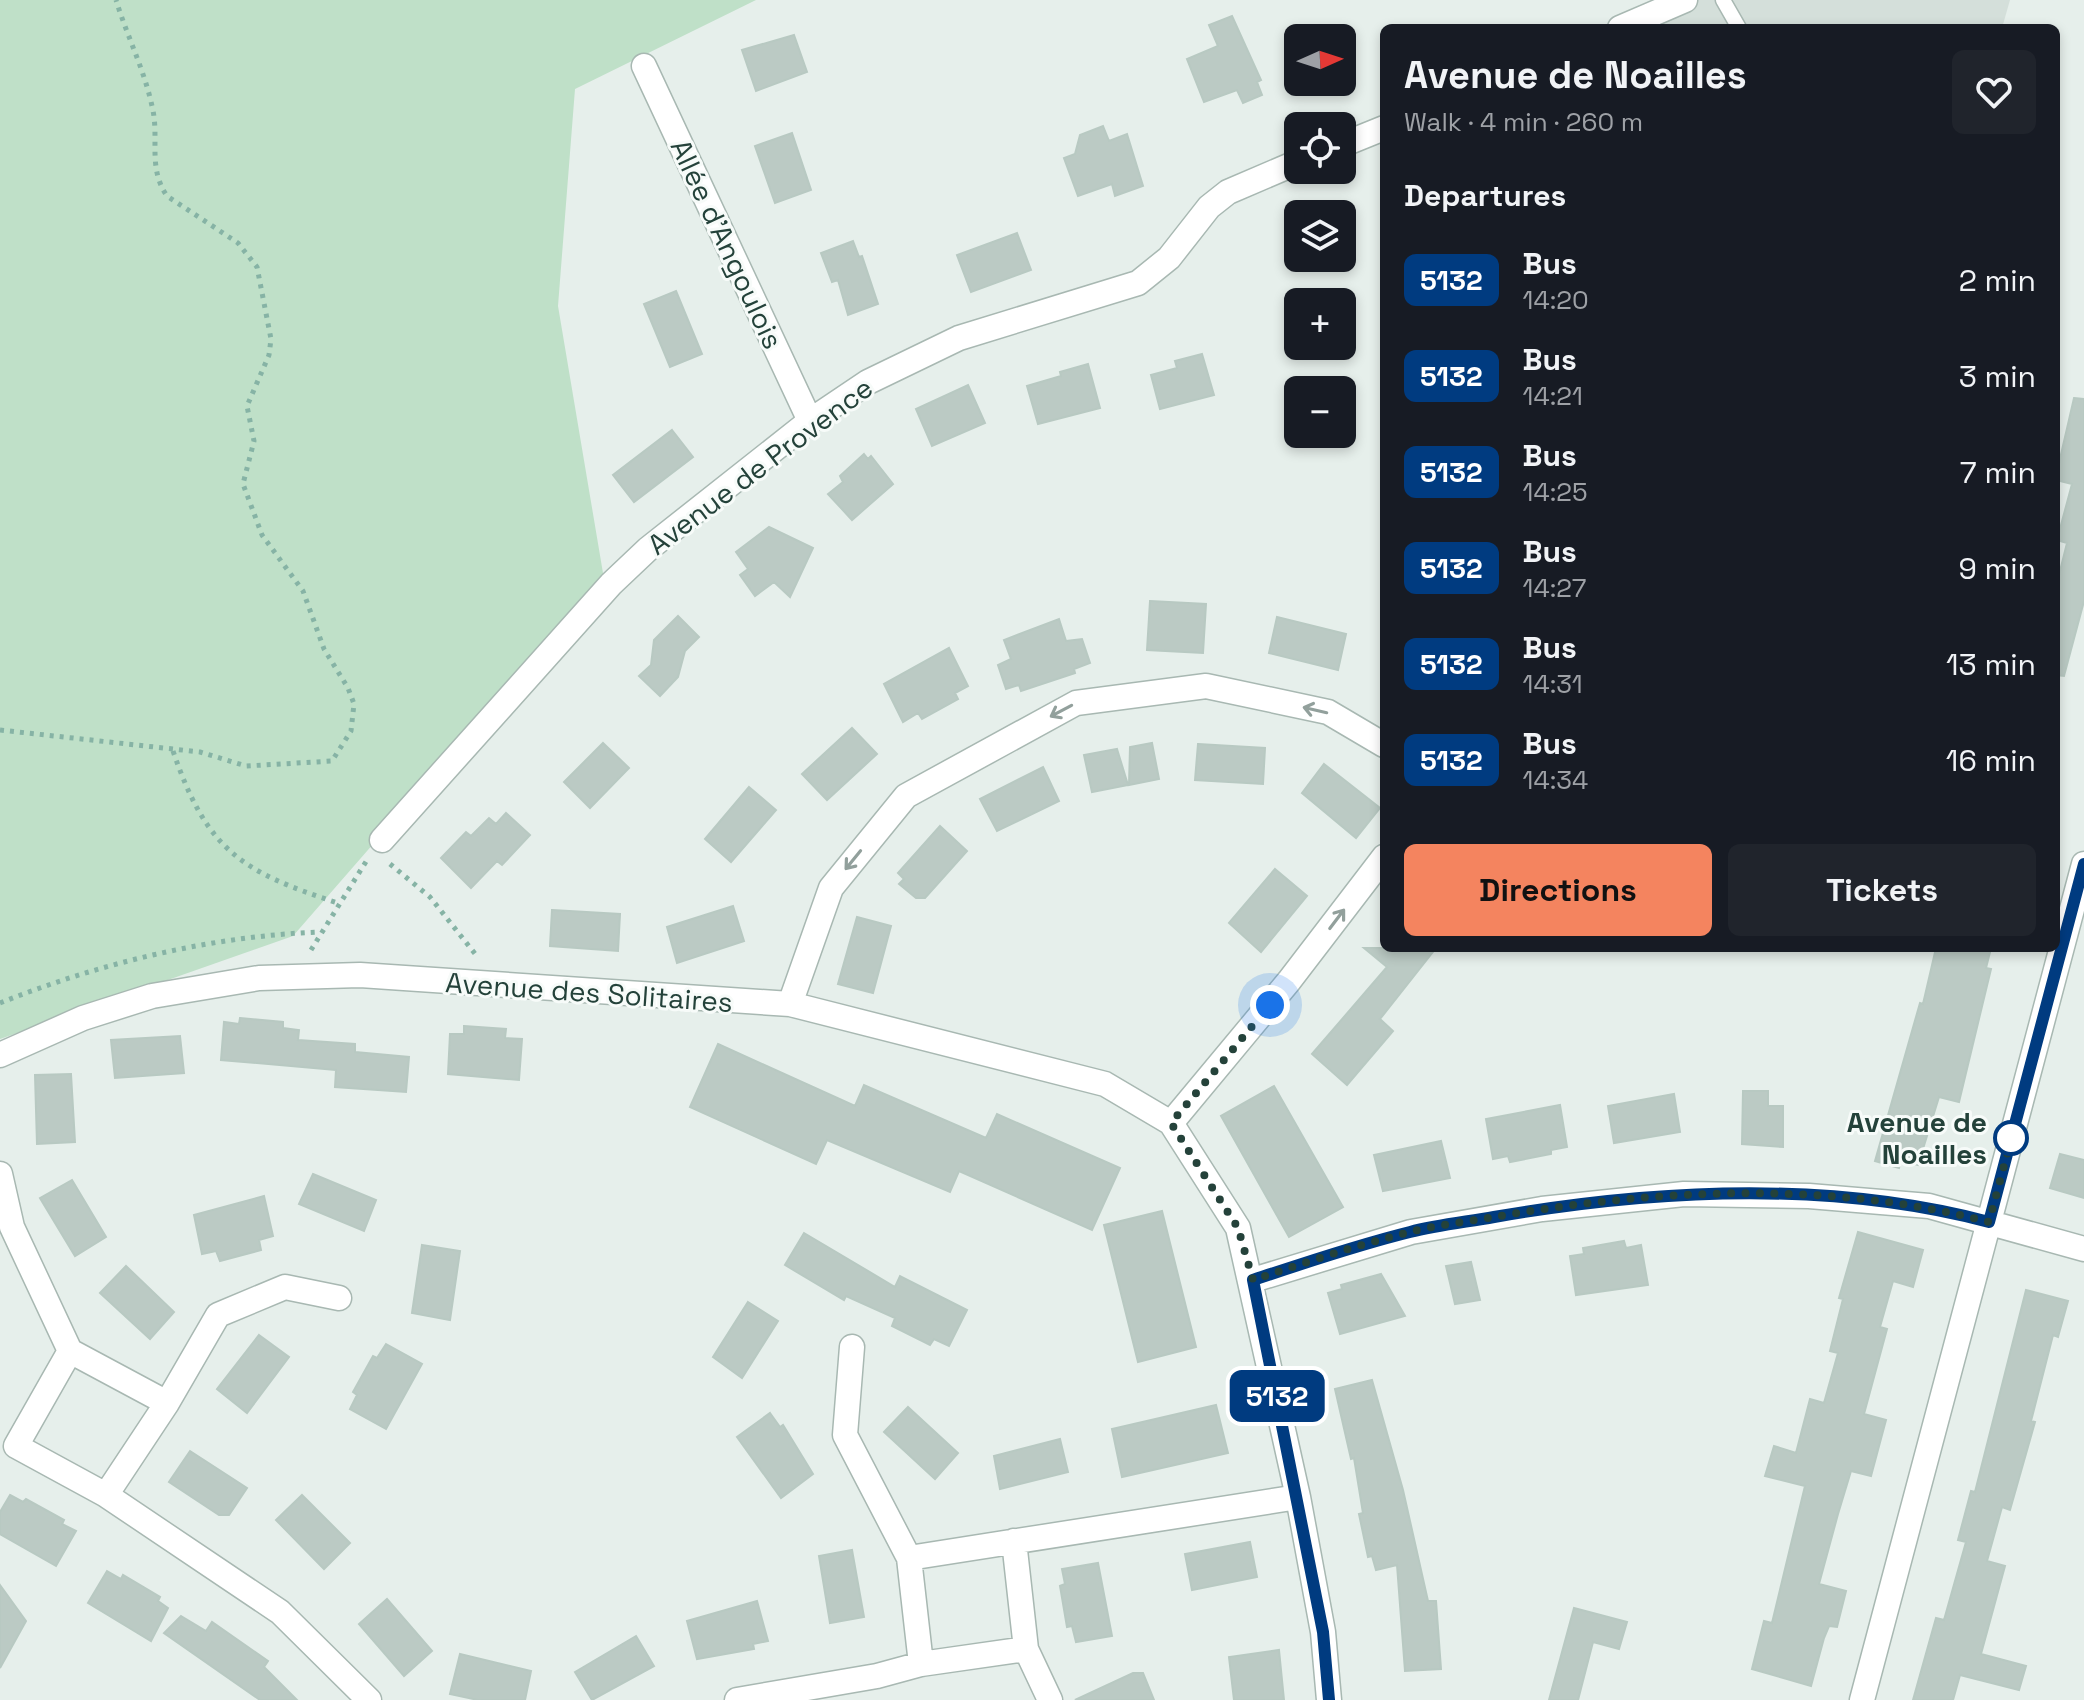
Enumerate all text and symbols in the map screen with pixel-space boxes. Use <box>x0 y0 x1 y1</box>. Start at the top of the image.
north arrow <box>1284 24 1356 96</box>
map controls <box>1284 24 1356 448</box>
button: heart <box>1952 50 2036 134</box>
text: Avenue de Noailles <box>1404 51 1747 99</box>
text: Walk · 4 min · 260 m <box>1404 105 1643 139</box>
button: locate <box>1284 112 1356 184</box>
street label: Allée d'Angoulois <box>663 133 791 355</box>
text: Departures <box>1404 176 1566 215</box>
button: layers <box>1284 200 1356 272</box>
text: Bus <box>1523 244 1577 283</box>
text: 2 min <box>1959 261 2036 300</box>
text: 5132 <box>1420 262 1483 298</box>
text: 14:20 <box>1523 283 1589 317</box>
button: + <box>1284 288 1356 360</box>
text: Bus <box>1523 340 1577 379</box>
text: 3 min <box>1959 357 2036 396</box>
text: 5132 <box>1420 358 1483 394</box>
street label: Avenue de Provence <box>640 369 880 563</box>
button: − <box>1284 376 1356 448</box>
text: 14:21 <box>1523 379 1583 413</box>
text: Bus <box>1523 436 1577 475</box>
text: 7 min <box>1960 453 2036 492</box>
text: 5132 <box>1420 454 1483 490</box>
text: 14:25 <box>1523 475 1588 509</box>
text: Bus <box>1523 532 1577 571</box>
text: 9 min <box>1958 549 2036 588</box>
text: 5132 <box>1420 550 1483 586</box>
text: 14:27 <box>1523 571 1586 605</box>
text: Bus <box>1523 628 1577 667</box>
text: 13 min <box>1946 645 2036 684</box>
text: 5132 <box>1420 646 1483 682</box>
text: 14:31 <box>1523 667 1583 701</box>
one-way arrow <box>1303 701 1328 716</box>
one-way arrow <box>1050 704 1073 720</box>
text: Bus <box>1523 724 1577 763</box>
text: 16 min <box>1946 741 2036 780</box>
text: 5132 <box>1420 742 1483 778</box>
text: 14:34 <box>1523 763 1588 797</box>
button: Directions <box>1404 844 1712 936</box>
button: Tickets <box>1728 844 2036 936</box>
one-way arrow <box>844 850 862 870</box>
one-way arrow <box>1328 909 1345 930</box>
street label: Avenue des Solitaires <box>444 964 734 1020</box>
your location <box>1250 985 1290 1025</box>
place label: Avenue de Noailles <box>1847 1104 1987 1172</box>
marker: Avenue de Noailles <box>1994 1121 2028 1155</box>
line badge: 5132 <box>1221 1370 1333 1422</box>
text: 5132 <box>1246 1378 1308 1414</box>

